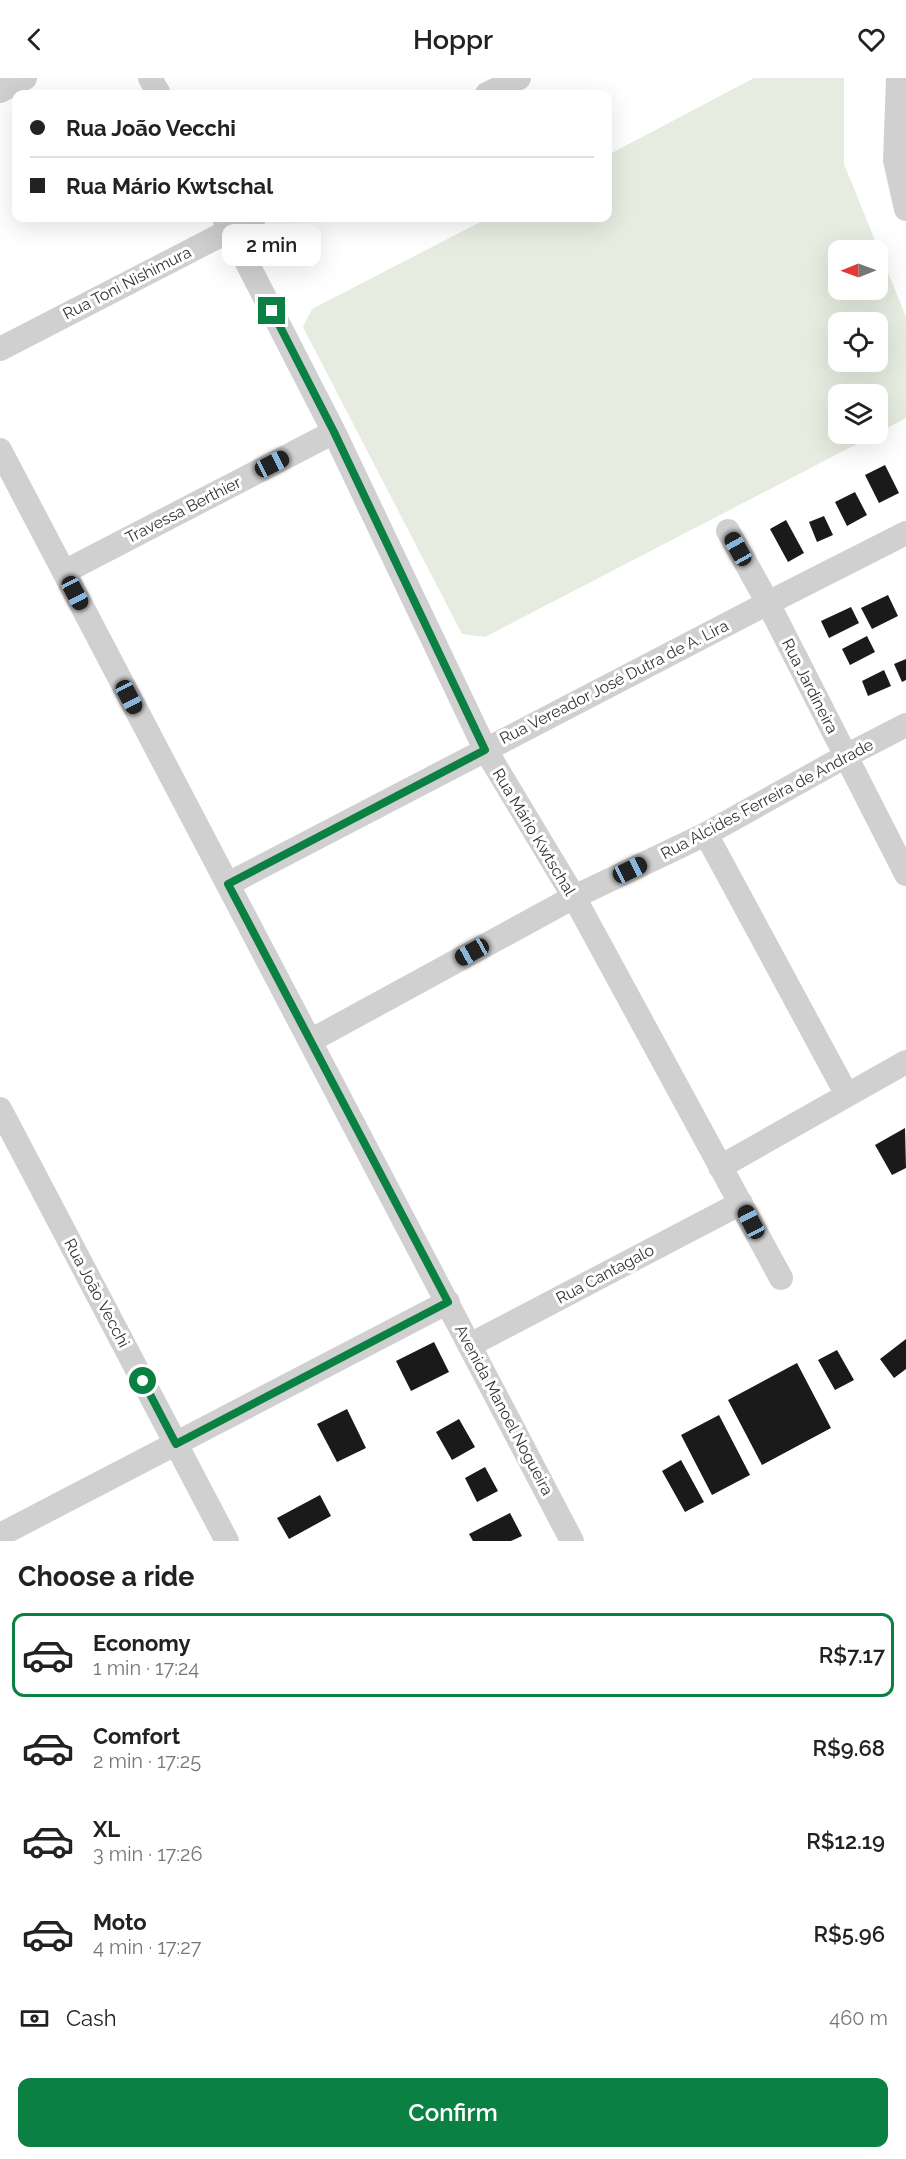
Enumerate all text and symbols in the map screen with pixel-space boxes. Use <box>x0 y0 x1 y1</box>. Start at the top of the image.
icon: back <box>18 23 51 56</box>
icon: heart <box>855 23 888 56</box>
text: Hoppr <box>413 24 493 55</box>
text: Rua João Vecchi <box>66 115 236 141</box>
text: Rua Mário Kwtschal <box>66 173 273 199</box>
callout: 2 min <box>222 224 322 266</box>
text: 2 min <box>246 233 297 257</box>
north arrow <box>828 240 888 300</box>
map controls <box>828 240 888 444</box>
street label: Rua Toni Nishimura <box>60 242 194 324</box>
route end <box>258 297 285 324</box>
button: locate <box>828 312 888 372</box>
button: layers <box>828 384 888 444</box>
car <box>252 448 292 480</box>
street label: Travessa Berthier <box>122 473 244 547</box>
car <box>721 529 755 569</box>
car <box>59 573 91 613</box>
street label: Rua Vereador José Dutra de A. Lira <box>497 616 731 748</box>
street label: Rua Jardineira <box>778 635 842 737</box>
car <box>113 677 145 717</box>
street label: Rua Alcides Ferreira de Andrade <box>657 735 877 863</box>
street label: Rua Mário Kwtschal <box>489 765 580 900</box>
car <box>610 854 650 886</box>
car <box>452 935 492 969</box>
car <box>735 1202 767 1242</box>
street label: Rua João Vecchi <box>60 1235 134 1351</box>
street label: Rua Cantagalo <box>553 1240 657 1308</box>
street label: Avenida Manoel Nogueira <box>451 1321 557 1499</box>
route start <box>129 1367 156 1394</box>
text: Choose a ride <box>18 1561 194 1592</box>
icon: car <box>21 1628 75 1682</box>
text: Economy <box>93 1630 191 1656</box>
text: R$7.17 <box>819 1642 885 1668</box>
text: 1 min · 17:24 <box>93 1656 199 1680</box>
icon: car <box>21 1721 75 1775</box>
text: Comfort <box>93 1723 180 1749</box>
text: R$9.68 <box>812 1735 885 1761</box>
text: 2 min · 17:25 <box>93 1749 201 1773</box>
icon: car <box>21 1814 75 1868</box>
text: XL <box>93 1816 120 1842</box>
text: R$12.19 <box>806 1828 885 1854</box>
text: 3 min · 17:26 <box>93 1842 203 1866</box>
icon: car <box>21 1907 75 1961</box>
text: Moto <box>93 1909 147 1935</box>
text: R$5.96 <box>814 1921 885 1947</box>
text: 4 min · 17:27 <box>93 1935 201 1959</box>
icon: cash <box>18 2002 51 2035</box>
text: Cash <box>66 2005 117 2031</box>
text: 460 m <box>829 2006 888 2030</box>
button: Confirm <box>18 2078 888 2147</box>

